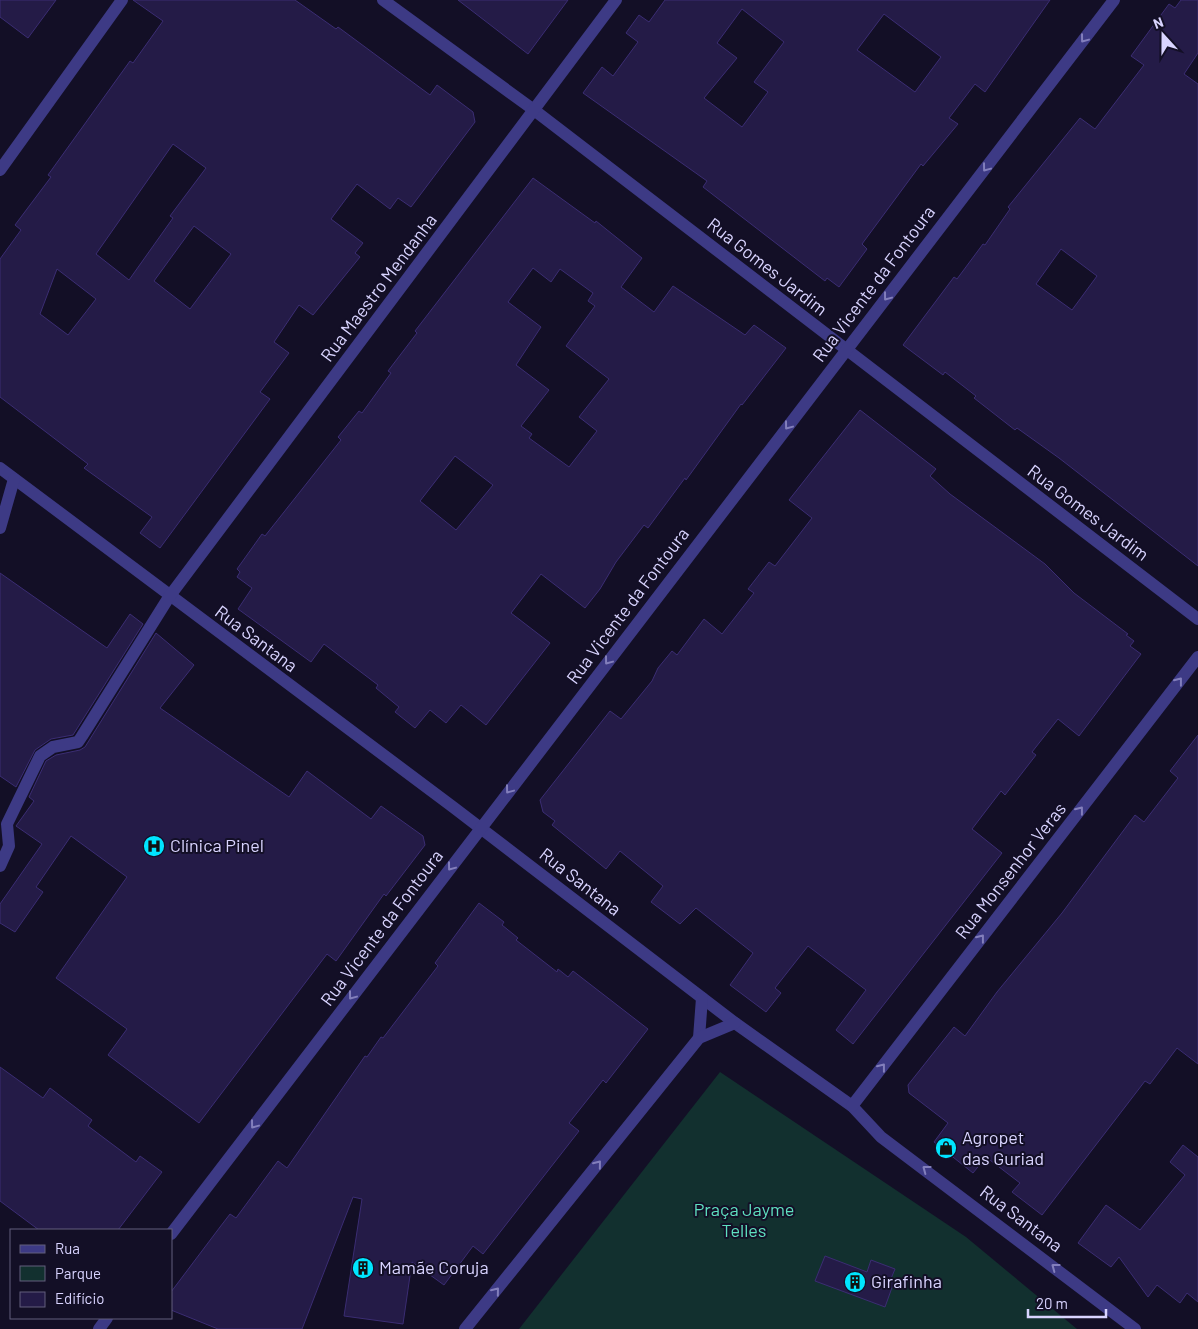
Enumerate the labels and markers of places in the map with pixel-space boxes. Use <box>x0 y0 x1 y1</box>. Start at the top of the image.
hospital icon: Clínica Pinel <box>142 834 166 858</box>
place label: Clínica Pinel <box>170 834 264 856</box>
place label: Agropet das Guriad <box>962 1126 1044 1169</box>
shop icon: Agropet das Guriad <box>934 1136 958 1160</box>
building icon: Mamãe Coruja <box>351 1256 375 1280</box>
place label: Mamãe Coruja <box>379 1256 489 1278</box>
building icon: Girafinha <box>843 1270 867 1294</box>
place label: Girafinha <box>871 1270 942 1292</box>

